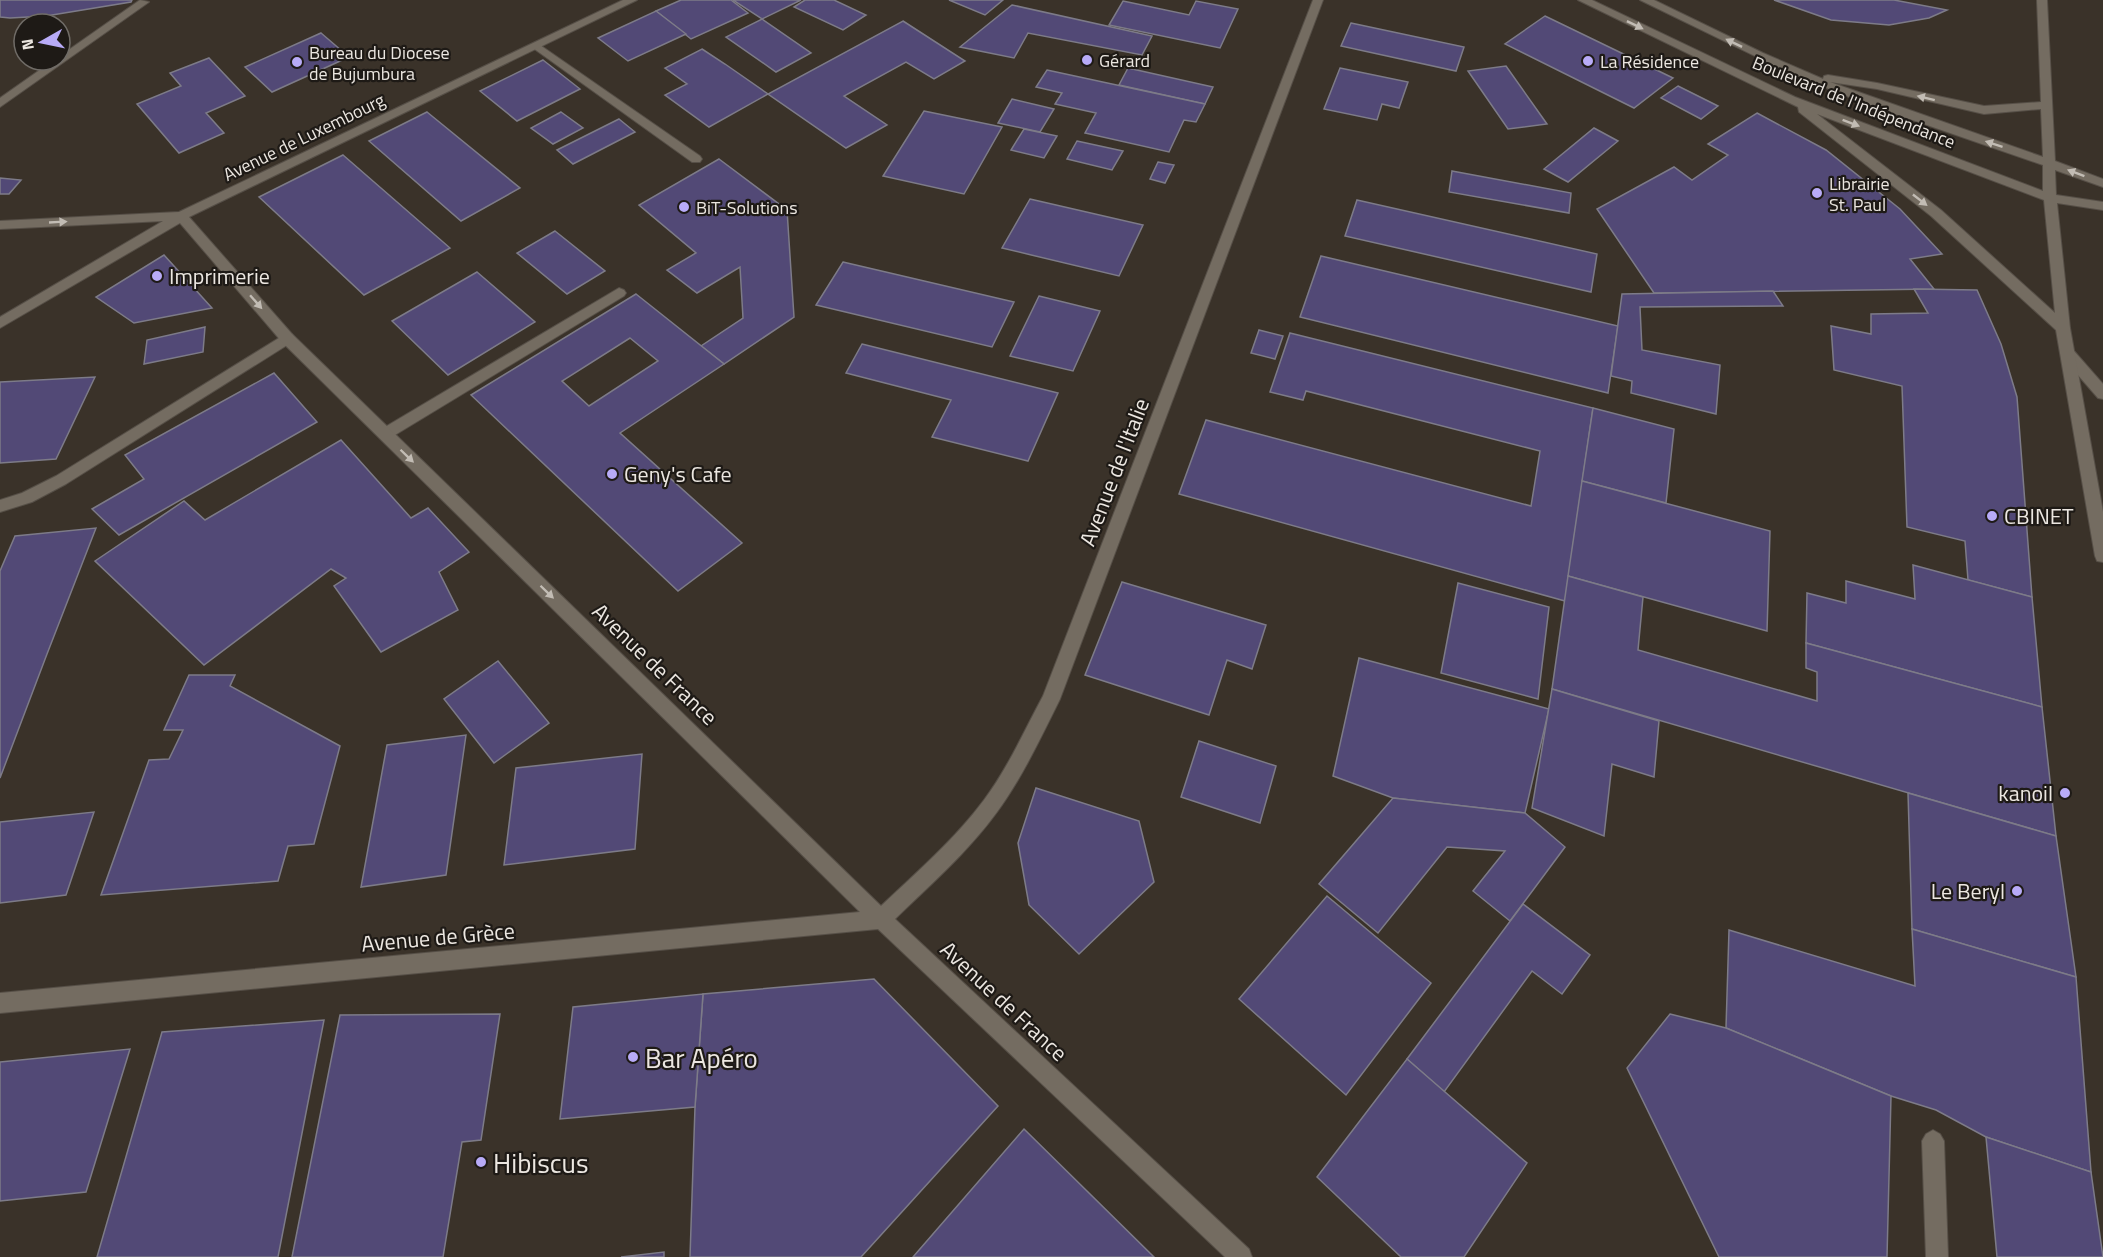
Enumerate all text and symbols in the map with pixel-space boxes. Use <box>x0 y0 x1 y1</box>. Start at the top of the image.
north arrow <box>12 12 72 72</box>
one-way arrow <box>1627 21 1644 30</box>
text: N <box>14 37 40 52</box>
one-way arrow <box>1726 38 1743 48</box>
place label: Bureau du Diocese de Bujumbura <box>309 39 450 87</box>
place label: Gérard <box>1099 47 1150 74</box>
place label: La Résidence <box>1600 48 1699 75</box>
street label: Boulevard de l'Indépendance <box>1748 49 1960 155</box>
marker: Gérard <box>1080 53 1094 67</box>
marker: La Résidence <box>1581 54 1595 68</box>
marker: Bureau du Diocese de Bujumbura <box>290 55 304 69</box>
street label: Avenue de Luxembourg <box>219 86 389 188</box>
one-way arrow <box>1917 92 1935 102</box>
one-way arrow <box>1842 118 1860 128</box>
one-way arrow <box>1985 139 2003 148</box>
one-way arrow <box>2067 168 2085 178</box>
place label: Librairie St. Paul <box>1829 170 1889 218</box>
marker: Librairie St. Paul <box>1810 186 1824 200</box>
place label: BiT-Solutions <box>696 194 798 221</box>
one-way arrow <box>1912 194 1927 206</box>
marker: BiT-Solutions <box>677 200 691 214</box>
one-way arrow <box>49 217 68 227</box>
place label: Imprimerie <box>169 259 270 293</box>
marker: Imprimerie <box>150 269 164 283</box>
one-way arrow <box>249 294 262 309</box>
street label: Avenue de l'Italie <box>1070 393 1158 551</box>
one-way arrow <box>400 449 415 463</box>
place label: Geny's Cafe <box>624 457 732 491</box>
marker: Geny's Cafe <box>605 467 619 481</box>
place label: CBINET <box>2004 499 2074 533</box>
marker: CBINET <box>1985 509 1999 523</box>
one-way arrow <box>539 585 554 599</box>
street label: Avenue de France <box>584 595 726 733</box>
place label: kanoil <box>1998 776 2053 810</box>
marker: kanoil <box>2058 786 2072 800</box>
place label: Le Beryl <box>1931 874 2005 908</box>
marker: Le Beryl <box>2010 884 2024 898</box>
street label: Avenue de Grèce <box>360 913 516 961</box>
street label: Avenue de France <box>933 933 1075 1069</box>
place label: Bar Apéro <box>645 1037 758 1078</box>
marker: Bar Apéro <box>626 1050 640 1064</box>
place label: Hibiscus <box>493 1142 588 1183</box>
marker: Hibiscus <box>474 1155 488 1169</box>

